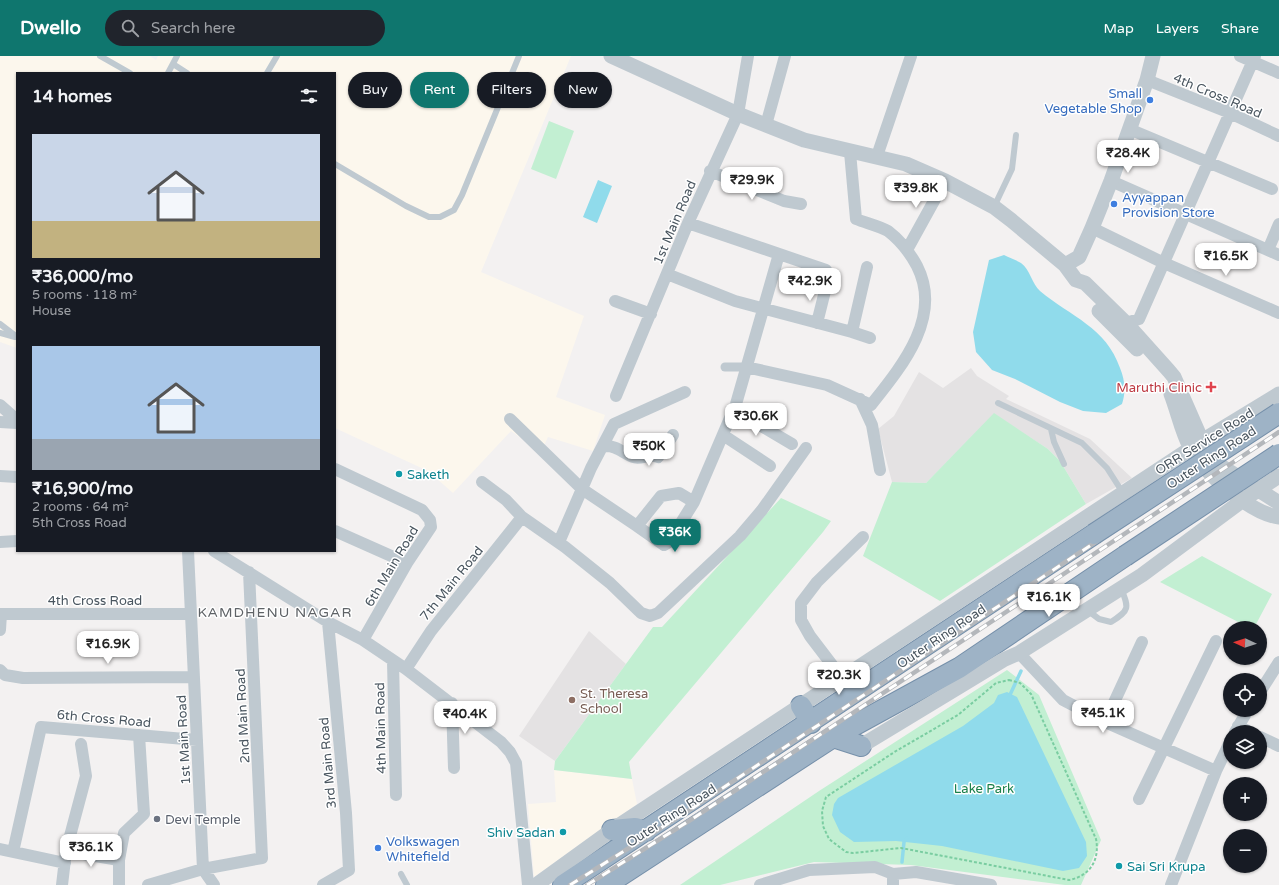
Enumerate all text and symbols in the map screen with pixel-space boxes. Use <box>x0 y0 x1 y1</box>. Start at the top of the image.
search box <box>105 10 385 46</box>
text: Dwello <box>20 17 81 39</box>
icon: search <box>119 17 141 39</box>
text: Search here <box>151 19 235 37</box>
text: Map <box>1104 20 1134 37</box>
text: Layers <box>1156 20 1199 37</box>
text: Share <box>1221 20 1259 37</box>
street label: 4th Cross Road <box>1171 70 1264 122</box>
chip: Buy <box>348 72 402 108</box>
chip: Rent <box>410 72 469 108</box>
chip: Filters <box>477 72 546 108</box>
chip: New <box>554 72 612 108</box>
icon: filters <box>298 85 320 107</box>
text: 14 homes <box>32 86 112 107</box>
place label: Small Vegetable Shop <box>1044 86 1142 117</box>
marker: Small Vegetable Shop <box>1145 95 1155 105</box>
pin: ₹28.4K <box>1095 140 1161 174</box>
text: ₹28.4K <box>1106 145 1150 161</box>
icon: home <box>140 160 212 232</box>
pin: ₹29.9K <box>719 167 785 201</box>
text: ₹29.9K <box>730 172 774 188</box>
pin: ₹39.8K <box>883 175 949 209</box>
street label: 1st Main Road <box>650 178 700 267</box>
text: ₹39.8K <box>894 180 938 196</box>
place label: Ayyappan Provision Store <box>1122 190 1215 221</box>
marker: Ayyappan Provision Store <box>1109 199 1119 209</box>
pin: ₹16.5K <box>1193 243 1259 277</box>
text: ₹16.5K <box>1204 248 1248 264</box>
text: ₹36,000/mo <box>32 266 133 287</box>
pin: ₹42.9K <box>777 268 843 302</box>
text: ₹42.9K <box>788 273 832 289</box>
text: 5 rooms · 118 m² <box>32 287 137 303</box>
text: House <box>32 303 71 319</box>
icon: home <box>140 372 212 444</box>
place label: Maruthi Clinic <box>1116 380 1202 396</box>
marker: Maruthi Clinic <box>1205 381 1217 393</box>
pin: ₹30.6K <box>723 403 789 437</box>
street label: ORR Service Road <box>1152 405 1257 479</box>
text: ₹30.6K <box>734 408 778 424</box>
street label: Outer Ring Road <box>1164 423 1259 493</box>
pin: ₹50K <box>625 433 673 467</box>
text: ₹50K <box>633 438 665 454</box>
place label: Saketh <box>407 467 450 483</box>
marker: Saketh <box>394 469 404 479</box>
text: ₹16,900/mo <box>32 478 133 499</box>
text: 2 rooms · 64 m² <box>32 499 129 515</box>
text: 5th Cross Road <box>32 515 127 531</box>
pin: ₹36K <box>651 519 699 553</box>
street label: 6th Main Road <box>361 523 422 610</box>
text: ₹36K <box>659 524 691 540</box>
street label: 7th Main Road <box>417 543 487 624</box>
pin: ₹16.1K <box>1016 584 1082 618</box>
text: ₹16.1K <box>1027 589 1071 605</box>
street label: 4th Cross Road <box>48 593 142 609</box>
street label: Outer Ring Road <box>894 601 989 672</box>
district label: KAMDHENU NAGAR <box>197 604 353 621</box>
north arrow <box>1223 621 1267 665</box>
map controls <box>1223 621 1267 873</box>
pin: ₹16.9K <box>75 631 141 665</box>
text: ₹16.9K <box>86 636 130 652</box>
pin: ₹20.3K <box>806 662 872 696</box>
text: ₹20.3K <box>817 667 861 683</box>
street label: 2nd Main Road <box>233 668 253 764</box>
button: locate <box>1223 673 1267 717</box>
street label: 4th Main Road <box>372 682 390 774</box>
place label: St. Theresa School <box>580 686 648 717</box>
street label: 1st Main Road <box>174 695 194 785</box>
marker: St. Theresa School <box>567 695 577 705</box>
pin: ₹45.1K <box>1070 700 1136 734</box>
pin: ₹40.4K <box>432 701 498 735</box>
text: ₹45.1K <box>1081 705 1125 721</box>
text: ₹40.4K <box>443 706 487 722</box>
street label: 6th Cross Road <box>56 707 152 731</box>
street label: 3rd Main Road <box>316 717 340 809</box>
button: layers <box>1223 725 1267 769</box>
button: + <box>1223 777 1267 821</box>
street label: Outer Ring Road <box>624 781 719 851</box>
park label: Lake Park <box>954 781 1014 797</box>
place label: Devi Temple <box>165 812 241 828</box>
marker: Devi Temple <box>152 814 162 824</box>
place label: Shiv Sadan <box>487 825 555 841</box>
marker: Shiv Sadan <box>558 827 568 837</box>
button: − <box>1223 829 1267 873</box>
pin: ₹36.1K <box>58 834 124 868</box>
place label: Volkswagen Whitefield <box>386 834 460 865</box>
text: ₹36.1K <box>69 839 113 855</box>
marker: Volkswagen Whitefield <box>373 843 383 853</box>
place label: Sai Sri Krupa <box>1127 859 1206 875</box>
marker: Sai Sri Krupa <box>1114 861 1124 871</box>

